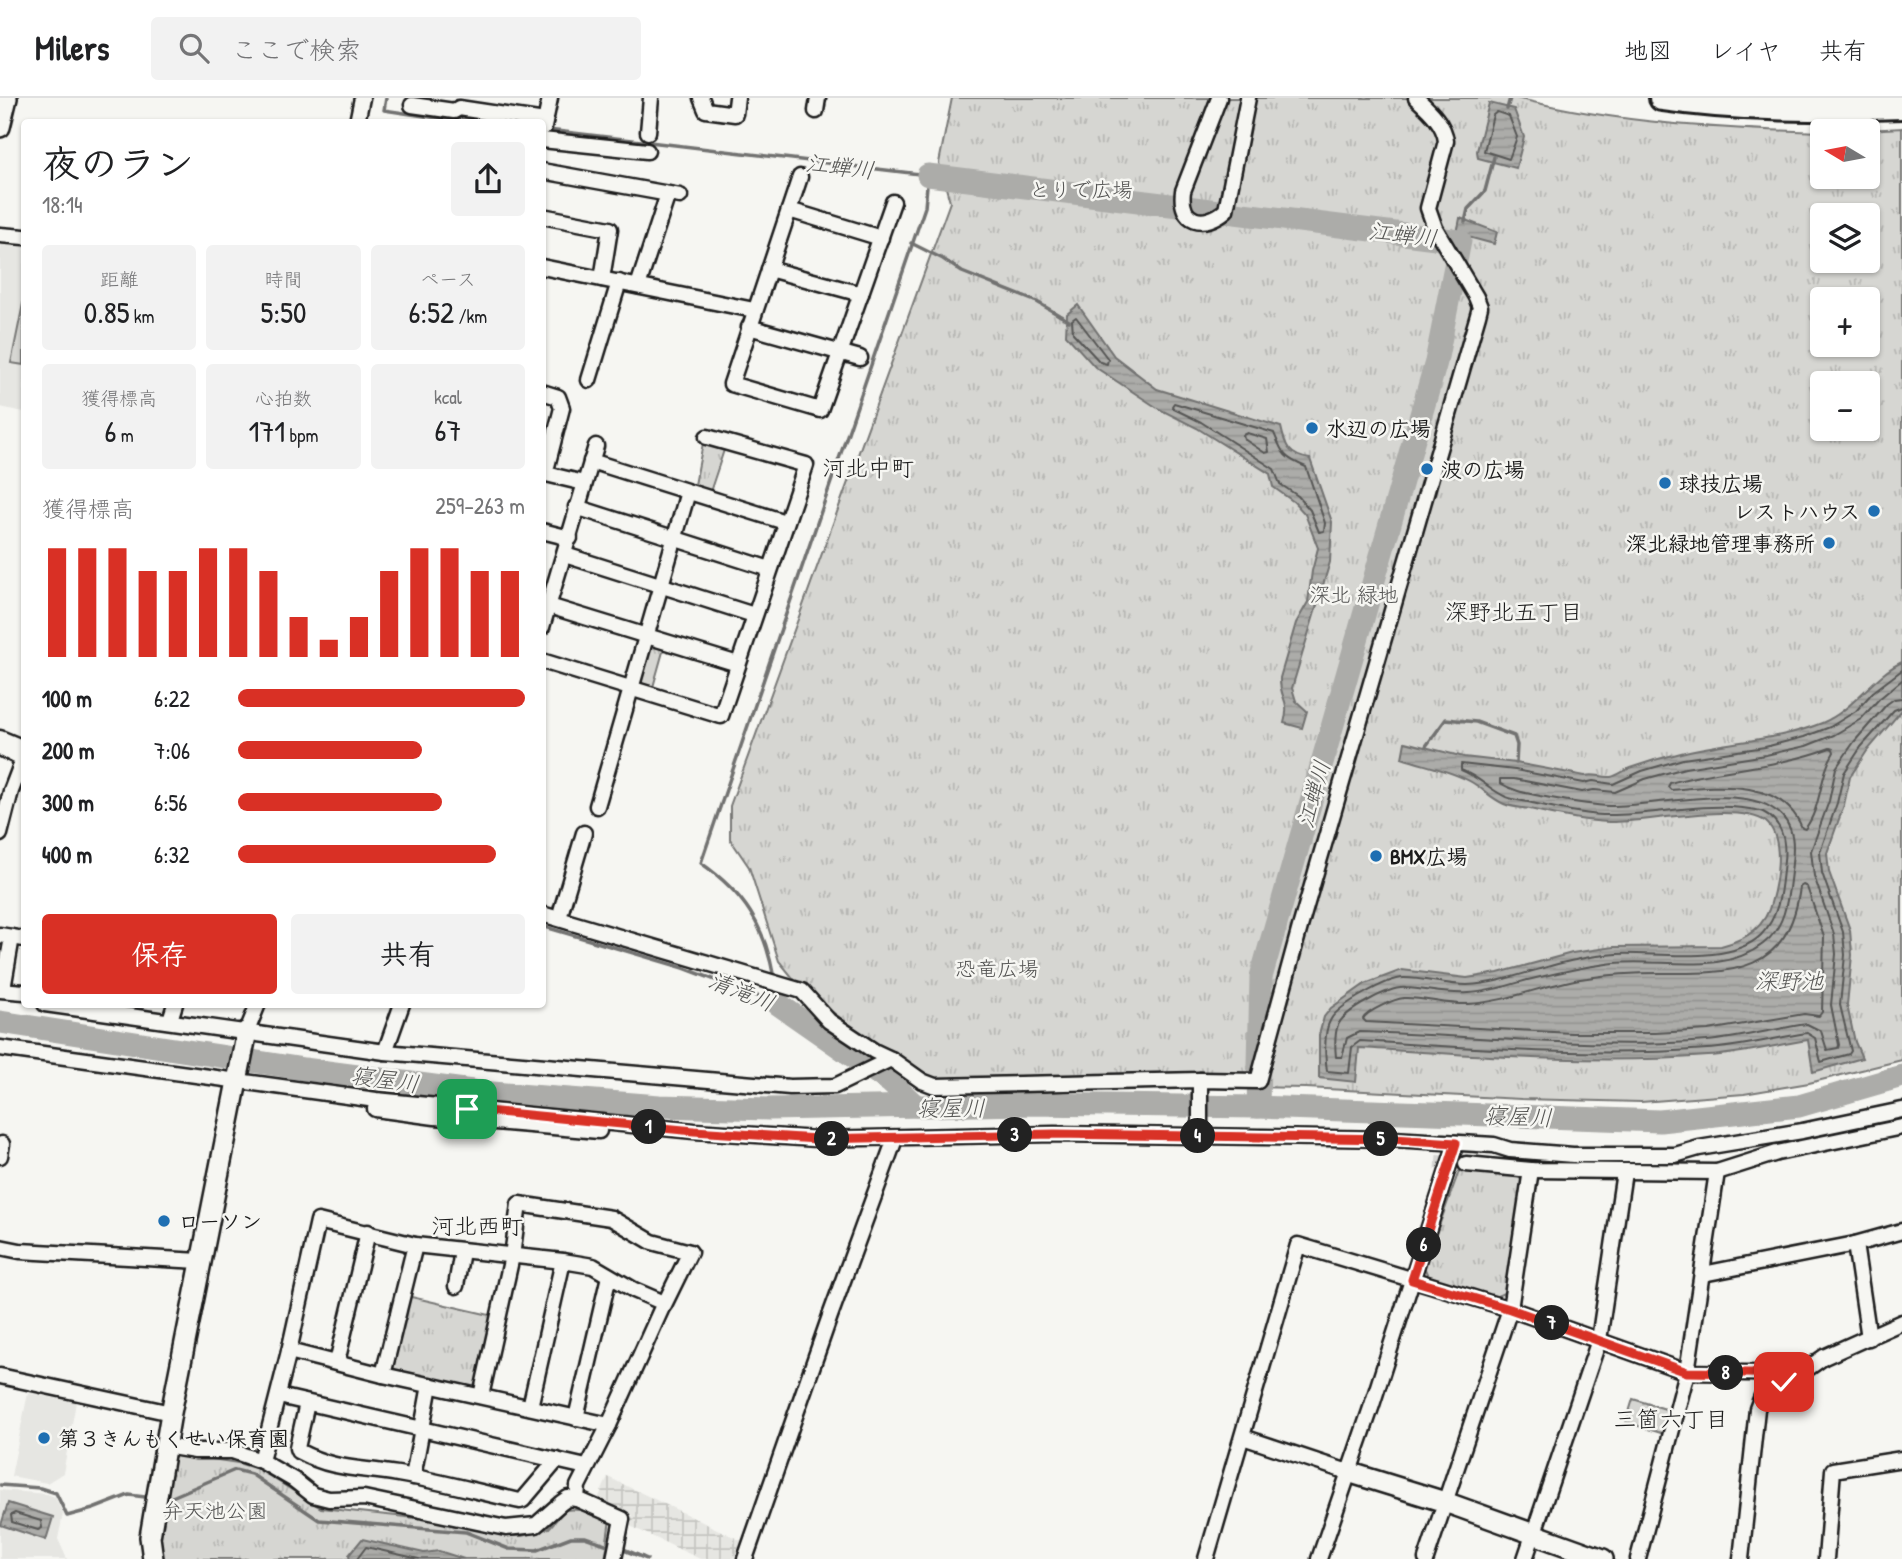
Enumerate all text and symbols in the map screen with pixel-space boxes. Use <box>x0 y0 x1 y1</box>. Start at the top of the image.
search box <box>151 17 641 80</box>
text: Milers <box>35 26 109 70</box>
icon: search <box>175 29 213 67</box>
text: ここで検索 <box>231 32 361 67</box>
text: 地図 <box>1624 34 1672 66</box>
text: レイヤ <box>1710 34 1781 66</box>
text: 共有 <box>1819 34 1867 66</box>
north arrow <box>1810 119 1880 189</box>
map controls <box>1810 119 1880 441</box>
text: 夜のラン <box>42 137 194 189</box>
button: share <box>451 142 525 216</box>
water label: 江蝉川 <box>804 146 876 186</box>
park label: とりで広場 <box>1029 175 1133 204</box>
text: 18:14 <box>42 189 83 220</box>
button: layers <box>1810 203 1880 273</box>
water label: 江蝉川 <box>1367 214 1439 254</box>
text: 距離 <box>100 266 138 292</box>
text: 時間 <box>264 266 303 292</box>
text: ペース <box>420 266 476 292</box>
button: + <box>1810 287 1880 357</box>
text: 0.85 <box>84 292 129 332</box>
text: 5:50 <box>261 292 306 332</box>
text: 6:52 <box>408 292 454 332</box>
text: km <box>129 303 155 329</box>
text: /km <box>454 303 487 329</box>
button: − <box>1810 371 1880 441</box>
text: kcal <box>434 384 462 410</box>
text: 獲得標高 <box>81 385 157 411</box>
text: 心拍数 <box>255 385 312 411</box>
text: 67 <box>434 410 461 450</box>
text: 6 <box>105 411 117 451</box>
text: 171 <box>249 411 285 451</box>
place label: 水辺の広場 <box>1326 414 1431 443</box>
marker: 水辺の広場 <box>1304 420 1320 436</box>
text: m <box>117 422 134 448</box>
text: bpm <box>285 422 318 448</box>
district label: 河北中町 <box>822 452 914 483</box>
place label: 波の広場 <box>1441 455 1525 484</box>
marker: 波の広場 <box>1419 461 1435 477</box>
place label: 球技広場 <box>1679 469 1763 498</box>
marker: 球技広場 <box>1657 475 1673 491</box>
text: 259–263 m <box>435 490 525 521</box>
text: 獲得標高 <box>42 493 134 524</box>
place label: レストハウス <box>1734 497 1860 526</box>
marker: レストハウス <box>1866 503 1882 519</box>
place label: 深北緑地管理事務所 <box>1626 529 1815 558</box>
marker: 深北緑地管理事務所 <box>1821 535 1837 551</box>
park label: 深北 緑地 <box>1310 580 1398 609</box>
district label: 深野北五丁目 <box>1445 596 1583 627</box>
text: 100 m <box>42 683 92 714</box>
text: 6:22 <box>154 683 190 714</box>
text: 200 m <box>42 735 94 766</box>
text: 7:06 <box>154 735 190 766</box>
water label: 江蝉川 <box>1289 757 1337 831</box>
text: 300 m <box>42 787 94 818</box>
text: 6:56 <box>154 787 187 818</box>
text: 400 m <box>42 839 92 870</box>
text: 6:32 <box>154 839 190 870</box>
place label: BMX広場 <box>1390 842 1468 871</box>
marker: BMX広場 <box>1368 848 1384 864</box>
button: 保存 <box>42 914 277 994</box>
button: 共有 <box>291 914 525 994</box>
park label: 恐竜広場 <box>955 954 1039 983</box>
water label: 清滝川 <box>704 964 780 1018</box>
water label: 深野池 <box>1755 965 1825 996</box>
water label: 寝屋川 <box>349 1059 421 1099</box>
pin <box>437 1079 497 1139</box>
icon: arrive <box>448 1090 486 1128</box>
water label: 寝屋川 <box>917 1092 986 1123</box>
water label: 寝屋川 <box>1483 1099 1553 1133</box>
pin: 1 <box>632 1110 666 1144</box>
text: 1 <box>645 1113 652 1139</box>
pin: 3 <box>998 1118 1032 1152</box>
pin: 4 <box>1180 1118 1216 1154</box>
text: 3 <box>1010 1121 1019 1147</box>
pin: 2 <box>814 1122 850 1156</box>
text: 4 <box>1194 1122 1201 1148</box>
pin: 5 <box>1364 1122 1398 1156</box>
text: 2 <box>827 1125 836 1151</box>
text: 5 <box>1376 1125 1385 1151</box>
place label: ローソン <box>178 1207 262 1236</box>
district label: 河北西町 <box>431 1210 523 1241</box>
marker: ローソン <box>156 1213 172 1229</box>
pin: 6 <box>1406 1228 1442 1262</box>
text: 6 <box>1420 1231 1427 1257</box>
pin: 7 <box>1534 1306 1570 1340</box>
text: 7 <box>1547 1309 1556 1335</box>
pin <box>1754 1352 1814 1412</box>
pin: 8 <box>1708 1356 1744 1390</box>
text: 8 <box>1721 1359 1730 1385</box>
icon: check <box>1765 1363 1803 1401</box>
district label: 三箇六丁目 <box>1614 1403 1729 1434</box>
place label: 第３きんもくせい保育園 <box>58 1424 289 1453</box>
marker: 第３きんもくせい保育園 <box>36 1430 52 1446</box>
park label: 弁天池公園 <box>163 1496 268 1525</box>

